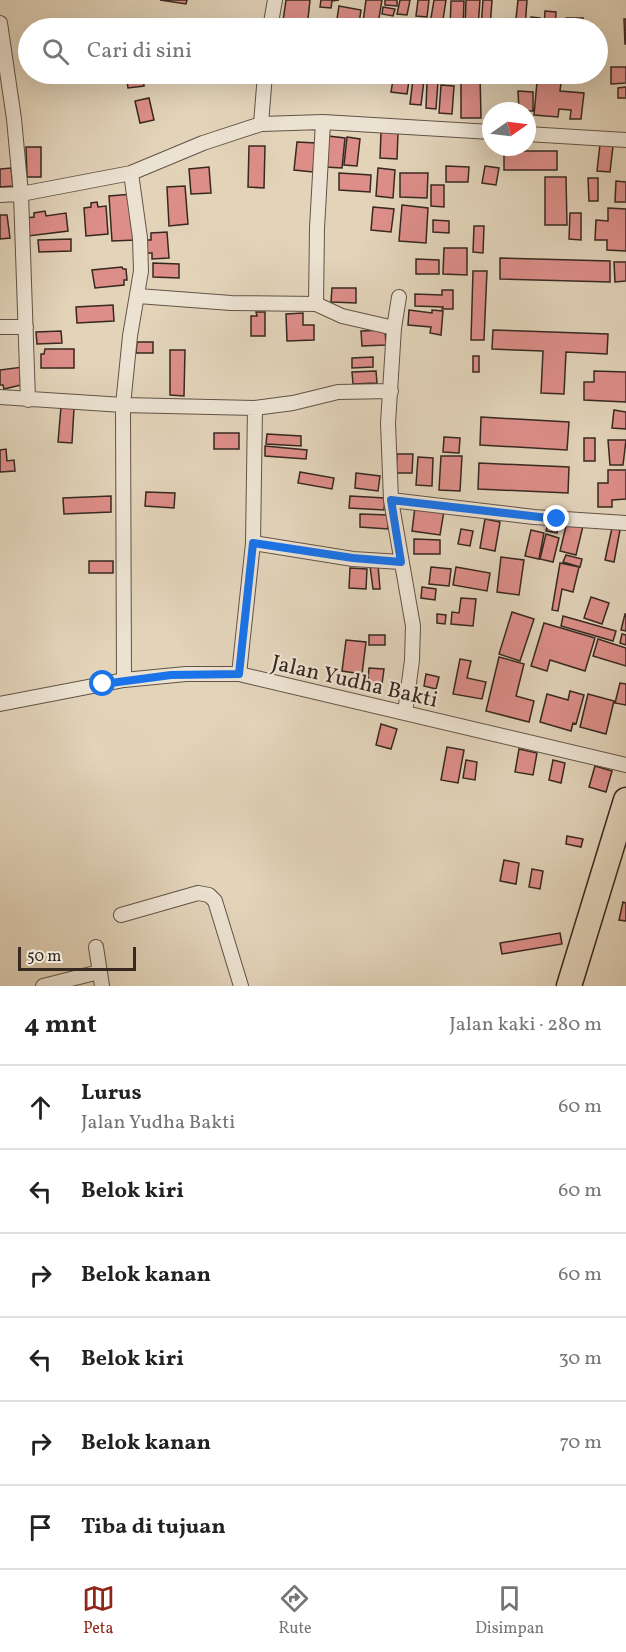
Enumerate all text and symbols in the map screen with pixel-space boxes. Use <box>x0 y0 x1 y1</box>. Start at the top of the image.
search box <box>18 18 608 84</box>
icon: search <box>39 35 72 68</box>
text: Cari di sini <box>87 36 192 67</box>
north arrow <box>482 102 536 156</box>
route end <box>543 505 569 531</box>
street label: Jalan Yudha Bakti <box>268 648 441 717</box>
route start <box>89 670 115 696</box>
scale bar <box>18 944 136 971</box>
text: 50 m <box>27 946 61 968</box>
text: 4 mnt <box>24 1007 97 1043</box>
text: Jalan kaki · 280 m <box>449 1011 602 1039</box>
text: Lurus <box>81 1078 142 1109</box>
icon: ahead <box>24 1091 57 1124</box>
text: 60 m <box>558 1093 602 1121</box>
text: Jalan Yudha Bakti <box>81 1109 235 1137</box>
icon: left <box>24 1175 57 1208</box>
text: Belok kiri <box>81 1176 184 1207</box>
text: 60 m <box>558 1177 602 1205</box>
icon: right <box>24 1259 57 1292</box>
text: Belok kanan <box>81 1260 211 1291</box>
text: 60 m <box>558 1261 602 1289</box>
icon: left <box>24 1343 57 1376</box>
text: Belok kiri <box>81 1344 184 1375</box>
text: 30 m <box>558 1345 602 1373</box>
icon: right <box>24 1427 57 1460</box>
text: Belok kanan <box>81 1428 211 1459</box>
text: 70 m <box>559 1429 602 1457</box>
icon: arrive <box>24 1511 57 1544</box>
text: Tiba di tujuan <box>81 1512 226 1543</box>
tab: Peta <box>82 1582 115 1640</box>
tab: Rute <box>278 1582 312 1640</box>
tab: Disimpan <box>475 1582 544 1640</box>

